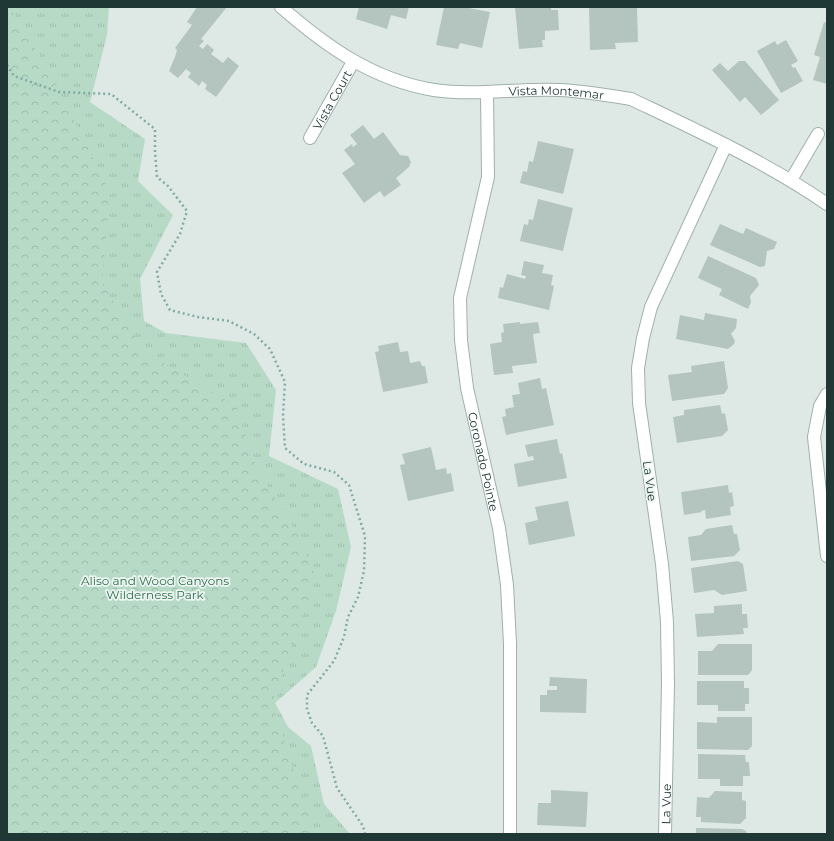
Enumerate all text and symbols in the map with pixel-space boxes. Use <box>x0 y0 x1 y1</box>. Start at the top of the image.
street label: Vista Court <box>309 67 354 132</box>
street label: Vista Montemar <box>508 82 605 102</box>
street label: Coronado Pointe <box>465 410 502 513</box>
street label: La Vue <box>640 460 660 502</box>
park label: Aliso and Wood Canyons Wilderness Park <box>81 573 229 602</box>
street label: La Vue <box>658 784 674 824</box>

